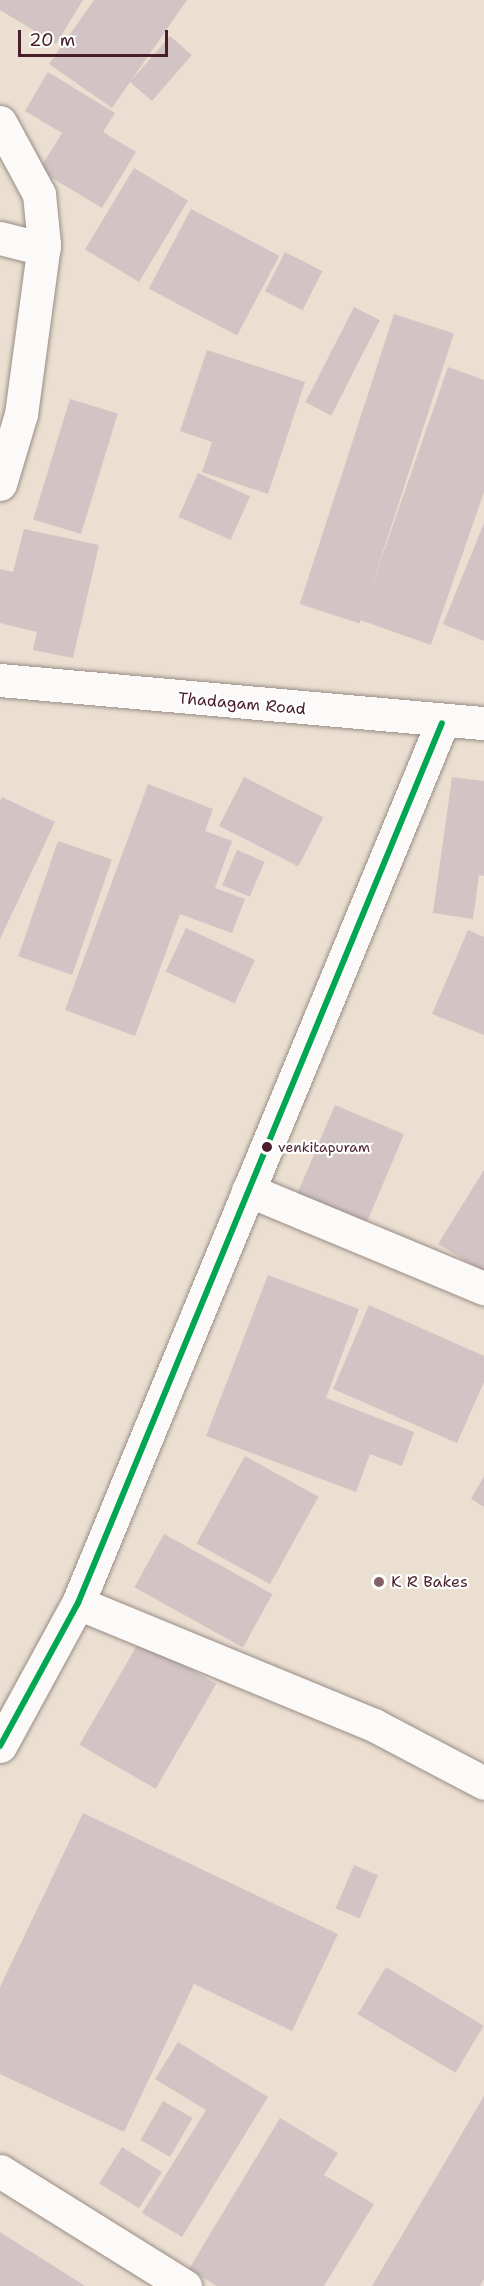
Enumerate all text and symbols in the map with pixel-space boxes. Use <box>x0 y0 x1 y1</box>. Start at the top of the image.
scale bar <box>21 18 171 56</box>
text: 20 m <box>29 28 75 52</box>
street label: Thadagam Road <box>177 689 307 719</box>
place label: venkitapuram <box>278 1139 370 1155</box>
marker: venkitapuram <box>261 1141 273 1153</box>
place label: K R Bakes <box>391 1572 468 1592</box>
marker: K R Bakes <box>372 1575 386 1589</box>

